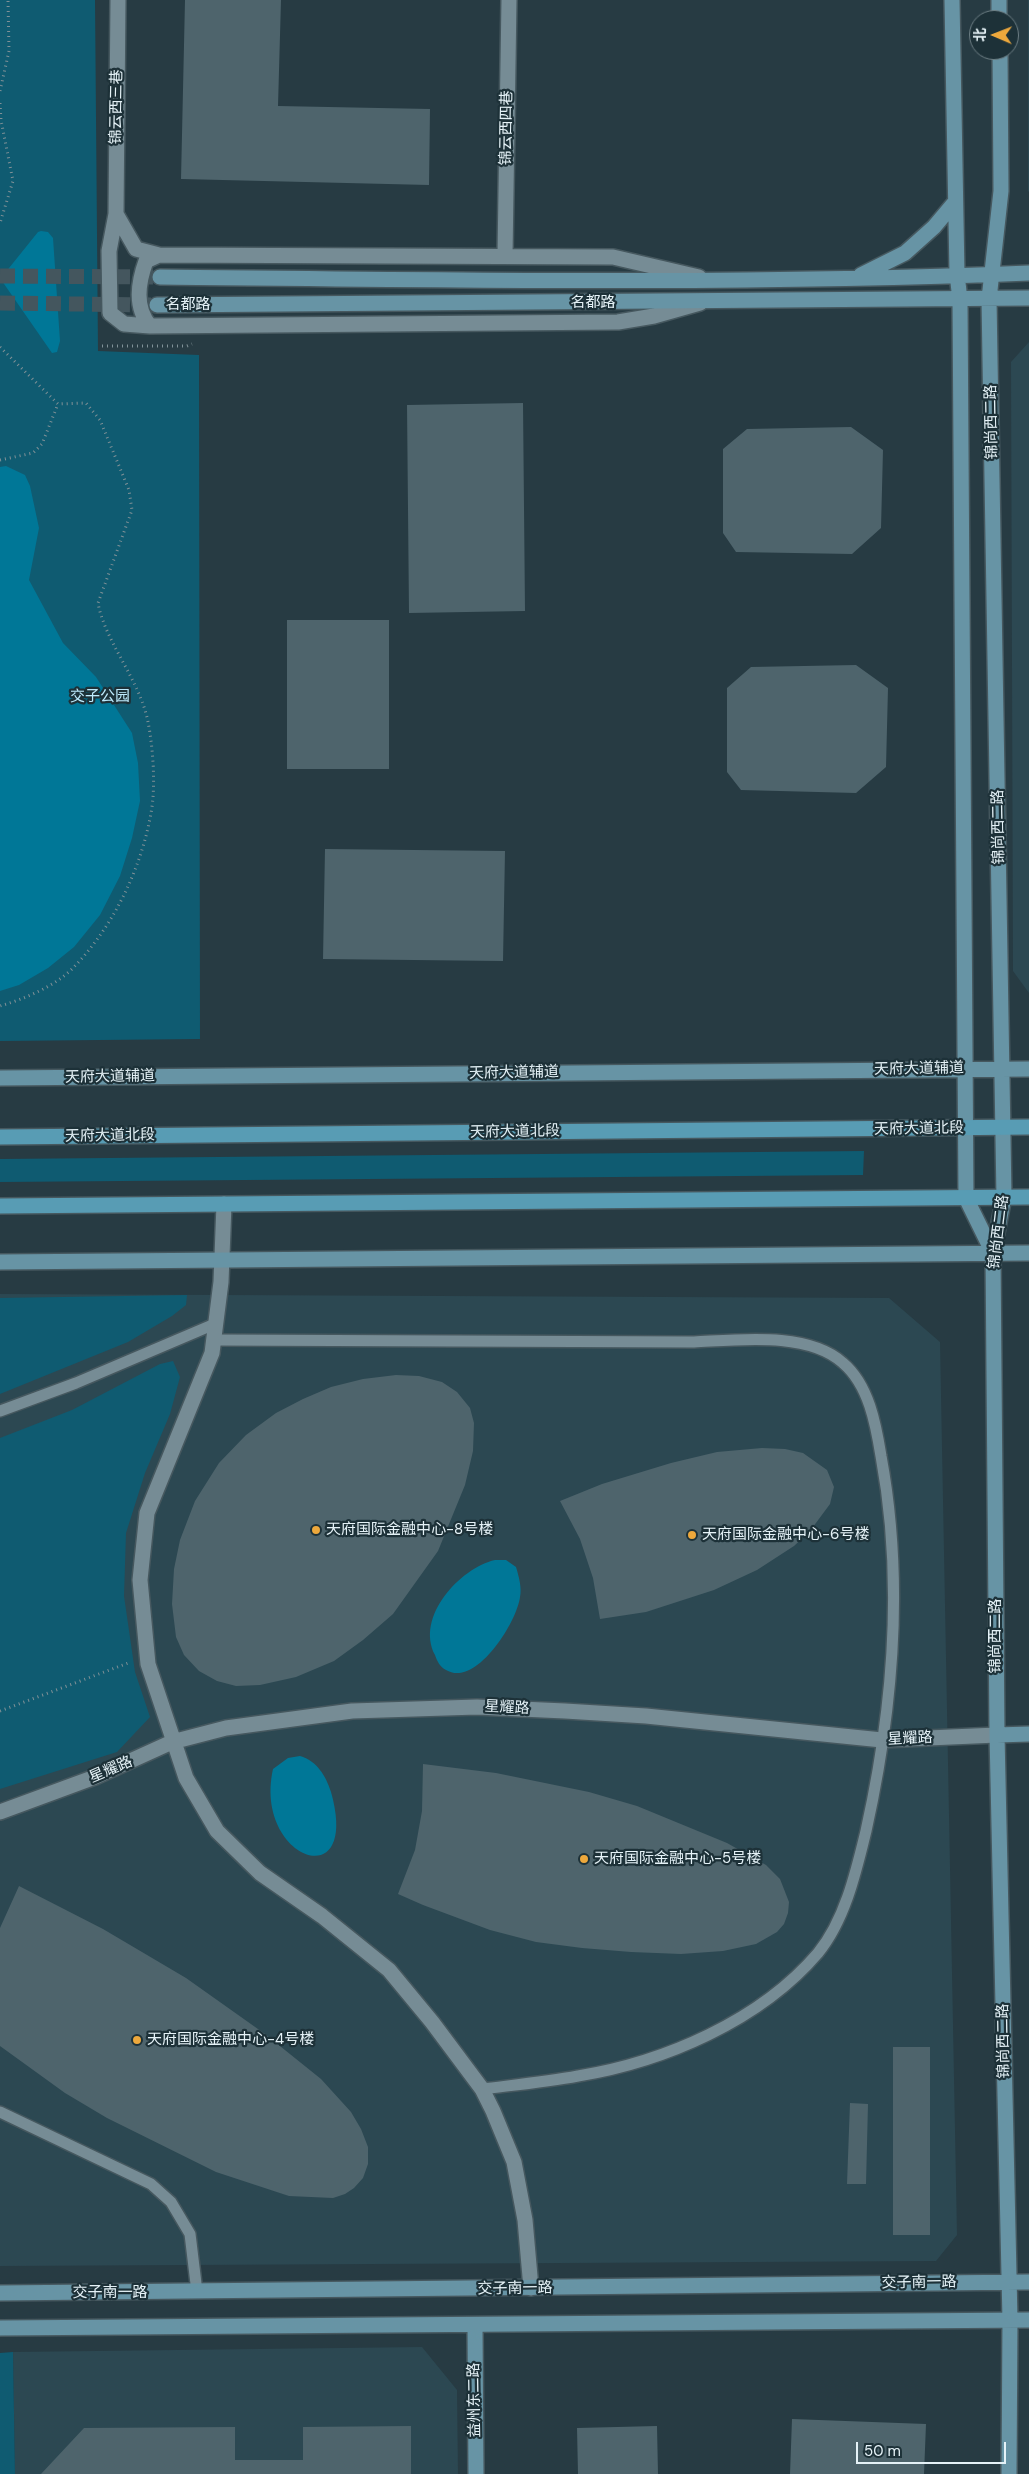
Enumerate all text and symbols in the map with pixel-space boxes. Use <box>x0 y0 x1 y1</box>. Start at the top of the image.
north arrow <box>969 10 1019 60</box>
text: 北 <box>971 28 989 42</box>
street label: 锦云西三巷 <box>107 69 127 145</box>
street label: 锦云西四巷 <box>497 90 517 166</box>
street label: 名都路 <box>571 294 615 312</box>
street label: 名都路 <box>166 296 210 314</box>
street label: 锦尚西二路 <box>982 384 1002 460</box>
park label: 交子公园 <box>70 688 130 706</box>
street label: 锦尚西二路 <box>989 789 1009 865</box>
street label: 天府大道辅道 <box>874 1059 964 1079</box>
street label: 天府大道辅道 <box>469 1063 559 1083</box>
street label: 天府大道辅道 <box>65 1067 155 1087</box>
street label: 天府大道北段 <box>874 1119 964 1139</box>
street label: 天府大道北段 <box>470 1122 560 1142</box>
street label: 天府大道北段 <box>65 1126 155 1146</box>
street label: 锦尚西二路 <box>985 1194 1013 1270</box>
place label: 天府国际金融中心-8号楼 <box>326 1521 493 1539</box>
marker: 天府国际金融中心-8号楼 <box>310 1524 322 1536</box>
place label: 天府国际金融中心-6号楼 <box>702 1526 870 1544</box>
marker: 天府国际金融中心-6号楼 <box>686 1529 698 1541</box>
street label: 锦尚西二路 <box>987 1599 1005 1673</box>
street label: 星耀路 <box>484 1698 530 1718</box>
street label: 星耀路 <box>887 1729 933 1749</box>
street label: 星耀路 <box>87 1753 135 1787</box>
place label: 天府国际金融中心-5号楼 <box>594 1850 761 1868</box>
marker: 天府国际金融中心-5号楼 <box>578 1853 590 1865</box>
street label: 锦尚西二路 <box>994 2003 1014 2079</box>
place label: 天府国际金融中心-4号楼 <box>147 2031 314 2049</box>
marker: 天府国际金融中心-4号楼 <box>131 2034 143 2046</box>
street label: 交子南一路 <box>881 2273 957 2293</box>
street label: 交子南一路 <box>477 2279 553 2299</box>
street label: 交子南一路 <box>73 2284 147 2302</box>
street label: 益州东二路 <box>465 2362 485 2438</box>
scale bar <box>859 2432 1009 2464</box>
text: 50 m <box>864 2441 901 2461</box>

